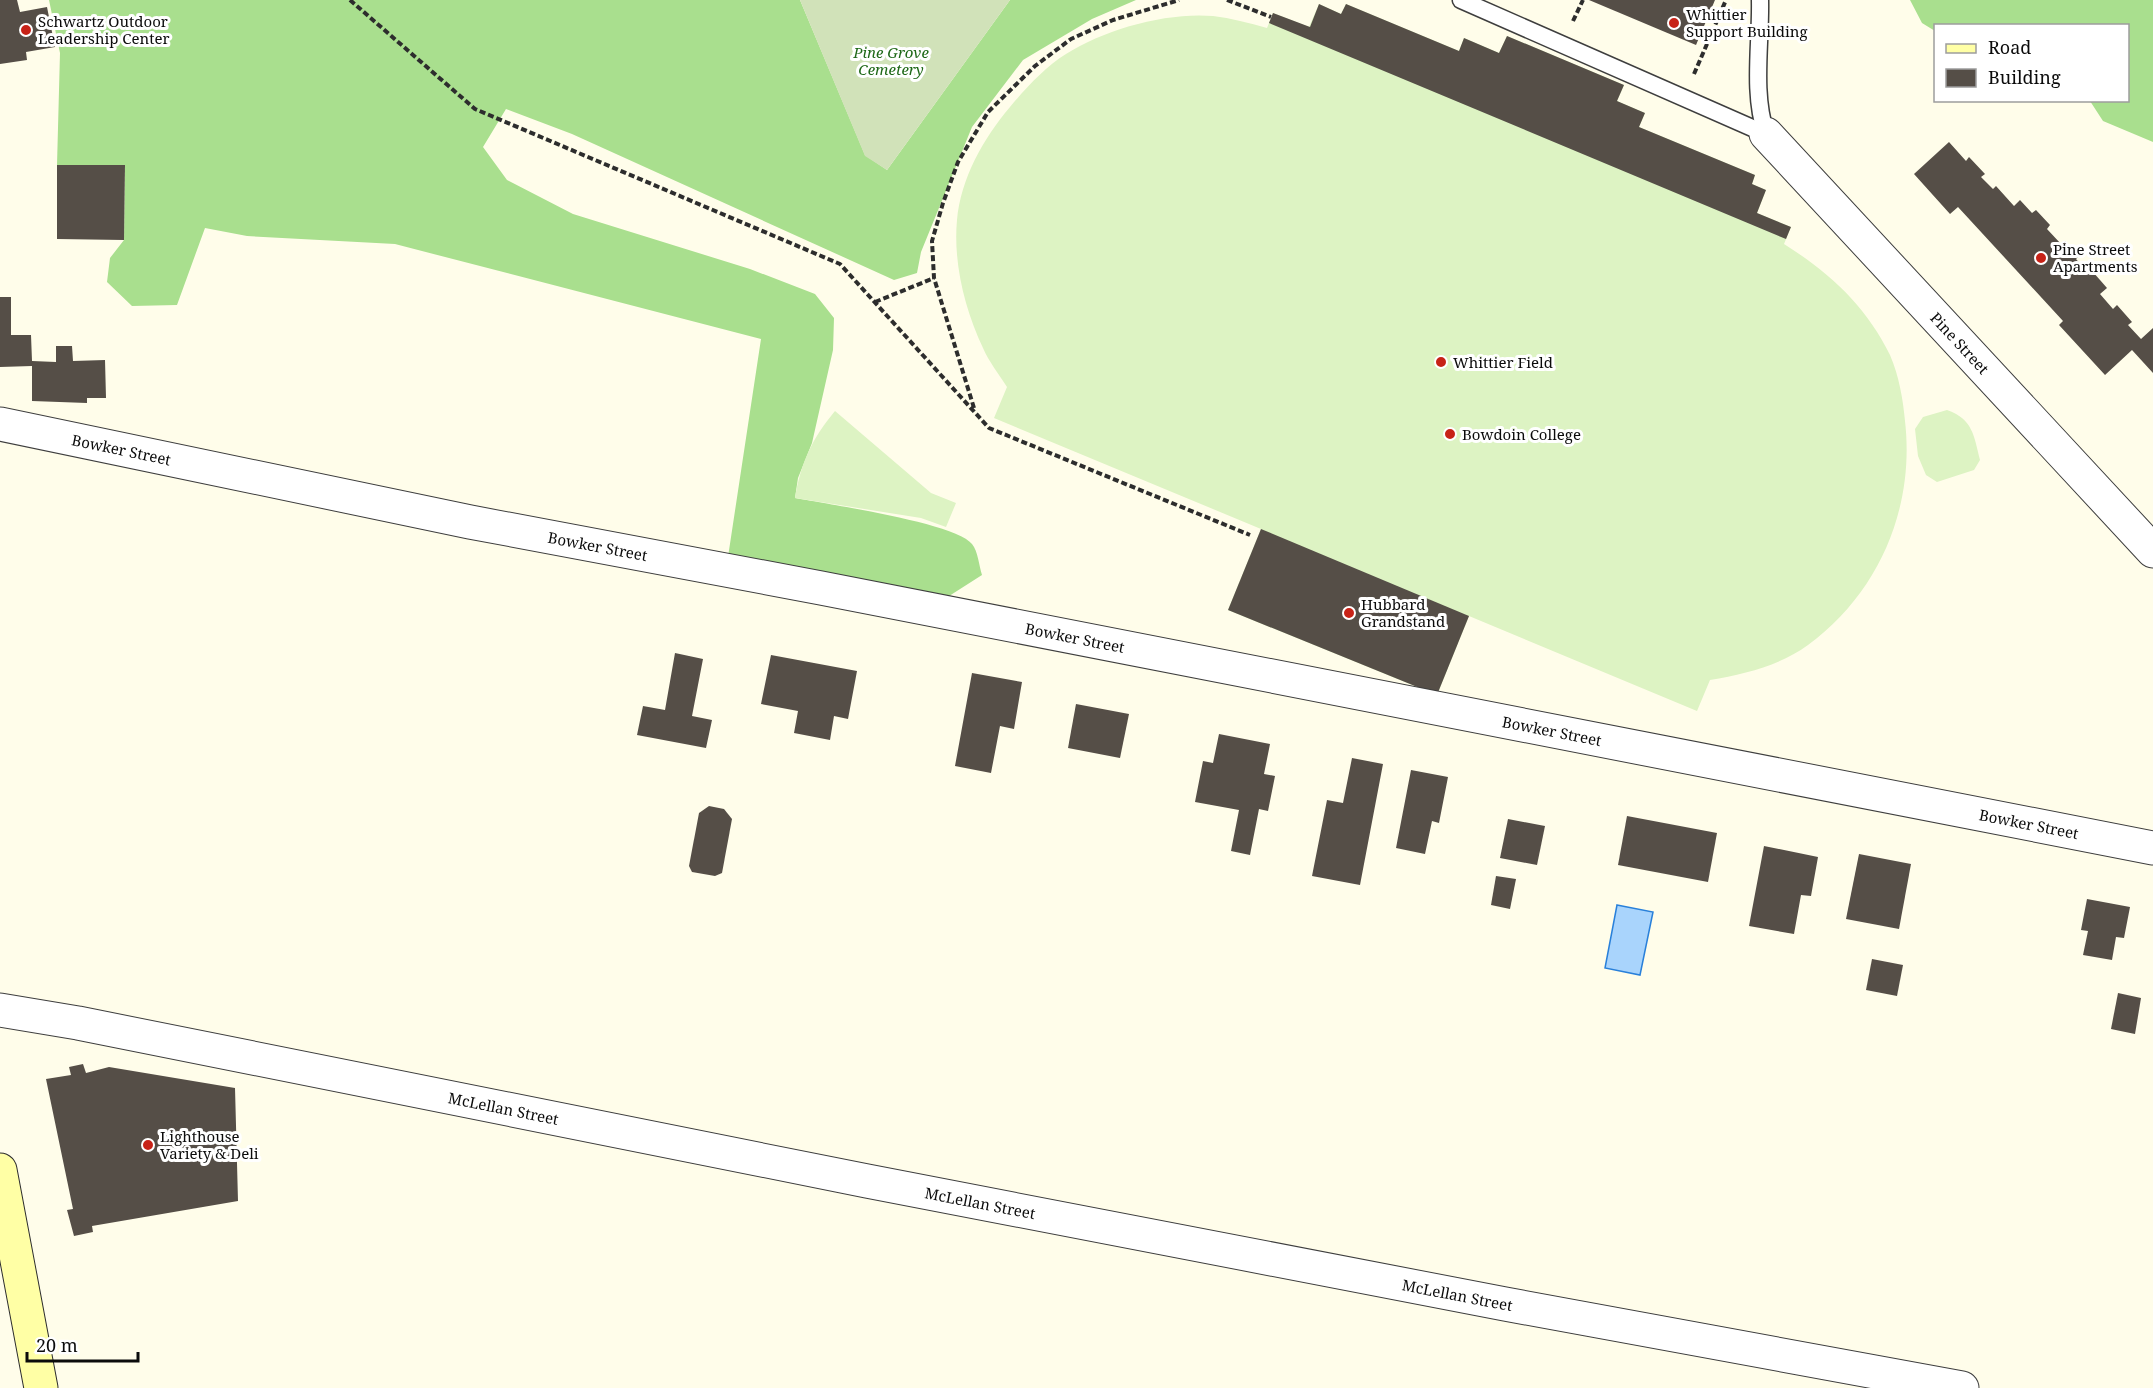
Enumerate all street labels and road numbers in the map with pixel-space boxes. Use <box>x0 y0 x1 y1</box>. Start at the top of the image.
street label: Pine Street <box>1926 308 1994 378</box>
street label: Bowker Street <box>70 429 173 469</box>
street label: Bowker Street <box>546 527 649 565</box>
street label: Bowker Street <box>1024 618 1126 657</box>
street label: Bowker Street <box>1501 711 1603 750</box>
street label: Bowker Street <box>1978 804 2080 843</box>
street label: McLellan Street <box>447 1087 560 1129</box>
street label: McLellan Street <box>923 1182 1037 1223</box>
street label: McLellan Street <box>1400 1274 1514 1315</box>

